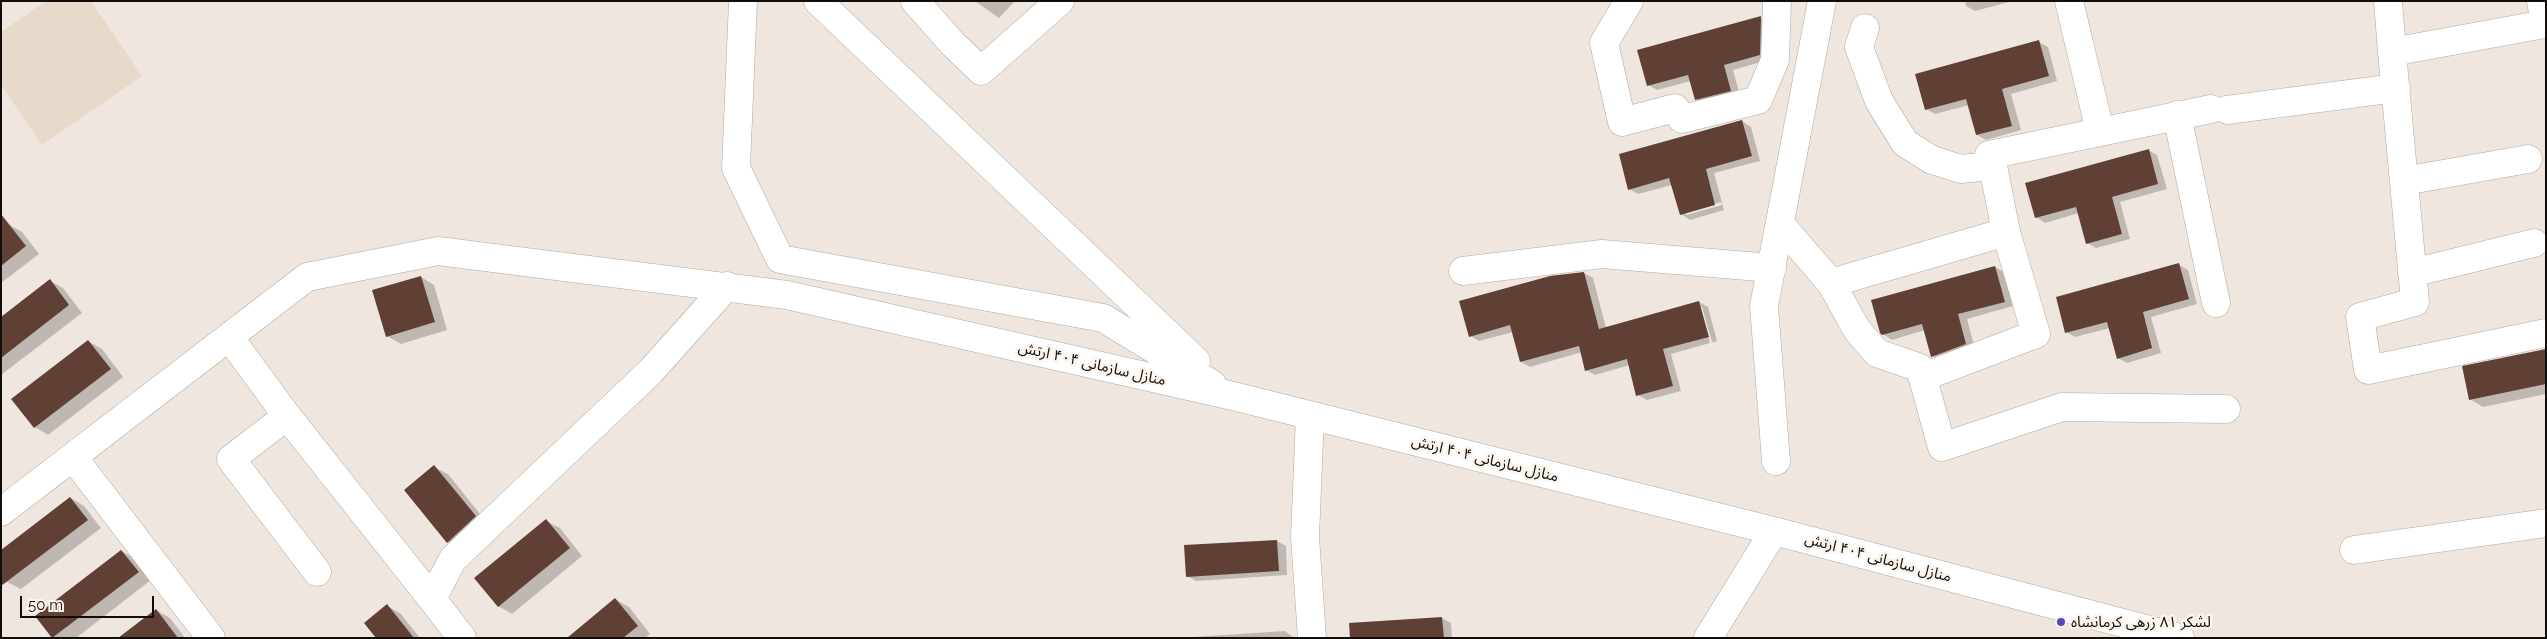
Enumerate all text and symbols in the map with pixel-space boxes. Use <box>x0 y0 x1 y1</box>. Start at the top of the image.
street label: منازل سازمانی ۴۰۴ ارتش <box>1016 338 1168 390</box>
street label: منازل سازمانی ۴۰۴ ارتش <box>1410 432 1560 486</box>
street label: منازل سازمانی ۴۰۴ ارتش <box>1803 530 1953 586</box>
scale bar <box>22 586 156 618</box>
text: 50 m <box>28 596 63 614</box>
place label: لشکر ۸۱ زرهی کرمانشاه <box>2071 613 2211 631</box>
marker: لشکر ۸۱ زرهی کرمانشاه <box>2055 616 2067 628</box>

